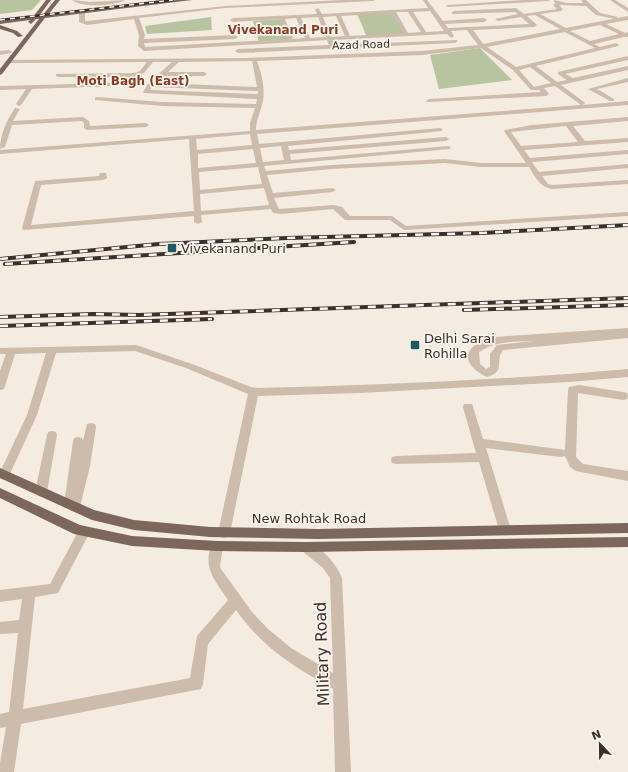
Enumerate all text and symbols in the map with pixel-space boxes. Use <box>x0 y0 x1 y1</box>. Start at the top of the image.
district label: Vivekanand Puri <box>228 23 338 37</box>
street label: Azad Road <box>332 37 390 53</box>
district label: Moti Bagh (East) <box>77 74 189 88</box>
place label: Vivekanand Puri <box>181 241 286 256</box>
marker: Vivekanand Puri <box>166 242 178 254</box>
place label: Delhi Sarai Rohilla <box>424 331 495 361</box>
marker: Delhi Sarai Rohilla <box>409 339 421 351</box>
street label: New Rohtak Road <box>252 511 366 526</box>
street label: Military Road <box>311 601 333 707</box>
north arrow <box>580 724 620 764</box>
text: N <box>590 727 603 743</box>

